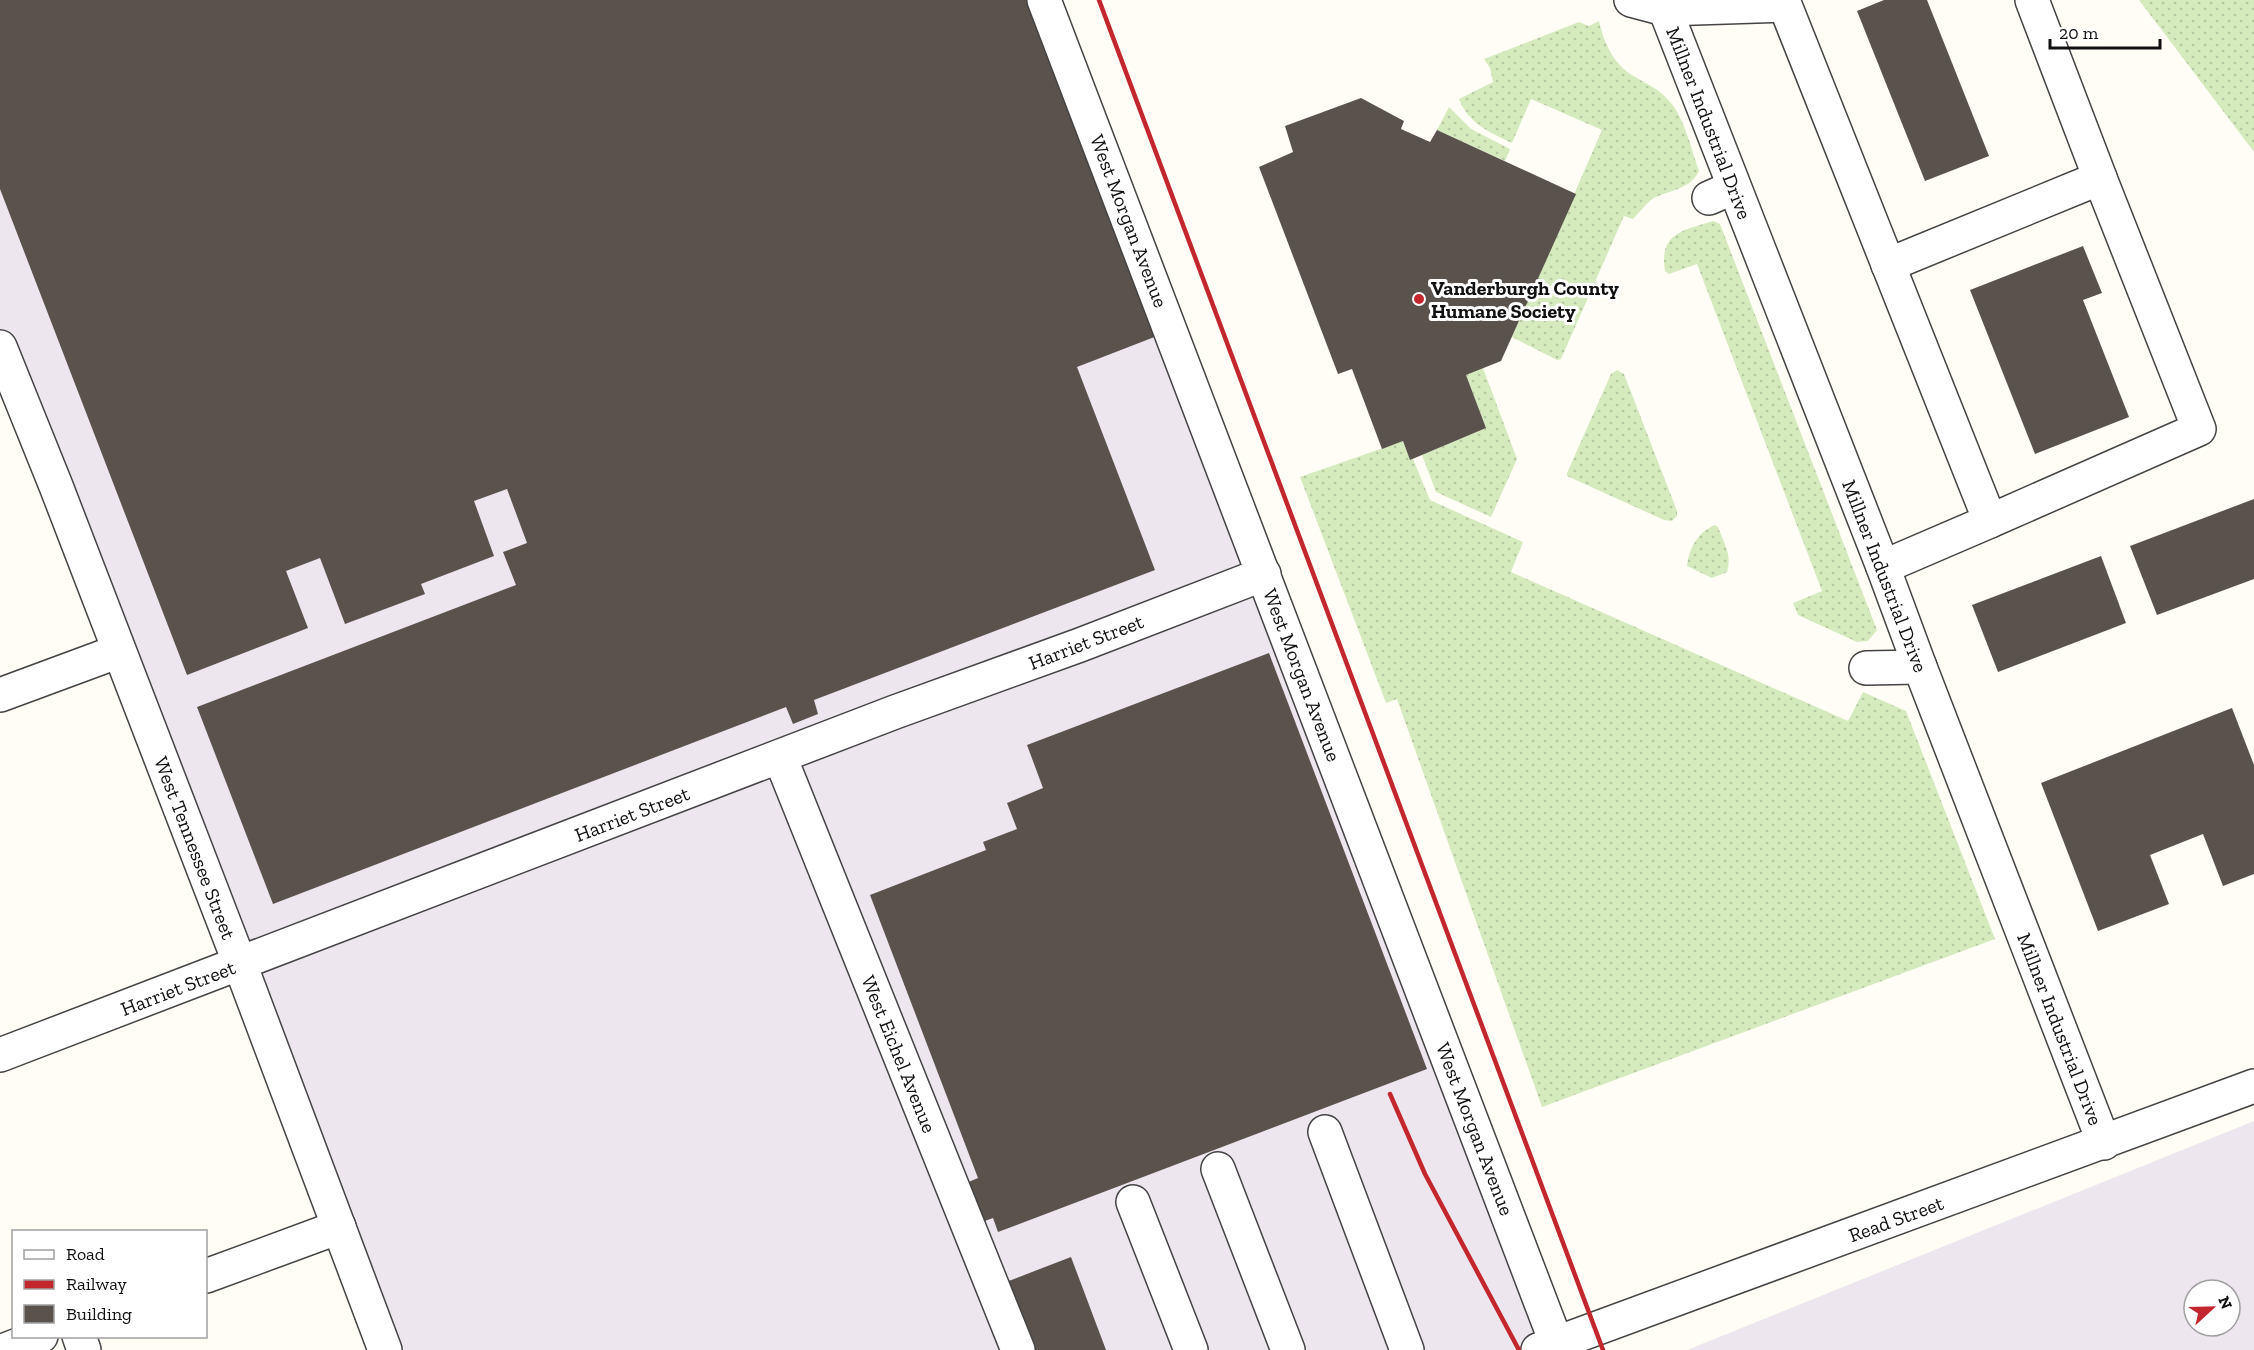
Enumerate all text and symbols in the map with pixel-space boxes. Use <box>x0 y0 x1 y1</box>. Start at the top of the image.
scale bar <box>2050 12 2160 50</box>
text: 20 m <box>2059 22 2099 44</box>
street label: Millner Industrial Drive <box>1661 23 1757 223</box>
street label: West Morgan Avenue <box>1085 131 1173 311</box>
place label: Vanderburgh County Humane Society <box>1431 276 1619 323</box>
marker: Vanderburgh County Humane Society <box>1412 292 1426 306</box>
street label: Millner Industrial Drive <box>1837 476 1933 676</box>
street label: West Morgan Avenue <box>1258 585 1346 765</box>
street label: Harriet Street <box>1025 609 1147 675</box>
street label: West Tennessee Street <box>149 753 241 943</box>
street label: Harriet Street <box>571 781 693 847</box>
street label: Millner Industrial Drive <box>2012 929 2108 1129</box>
street label: Harriet Street <box>117 955 239 1021</box>
street label: West Eichel Avenue <box>856 972 942 1136</box>
street label: West Morgan Avenue <box>1431 1039 1519 1219</box>
street label: Read Street <box>1845 1191 1947 1247</box>
legend <box>12 1230 207 1338</box>
text: Road <box>66 1243 105 1265</box>
text: Railway <box>66 1273 128 1295</box>
north arrow <box>2182 1278 2242 1338</box>
text: N <box>2214 1293 2237 1312</box>
text: Building <box>66 1303 132 1325</box>

